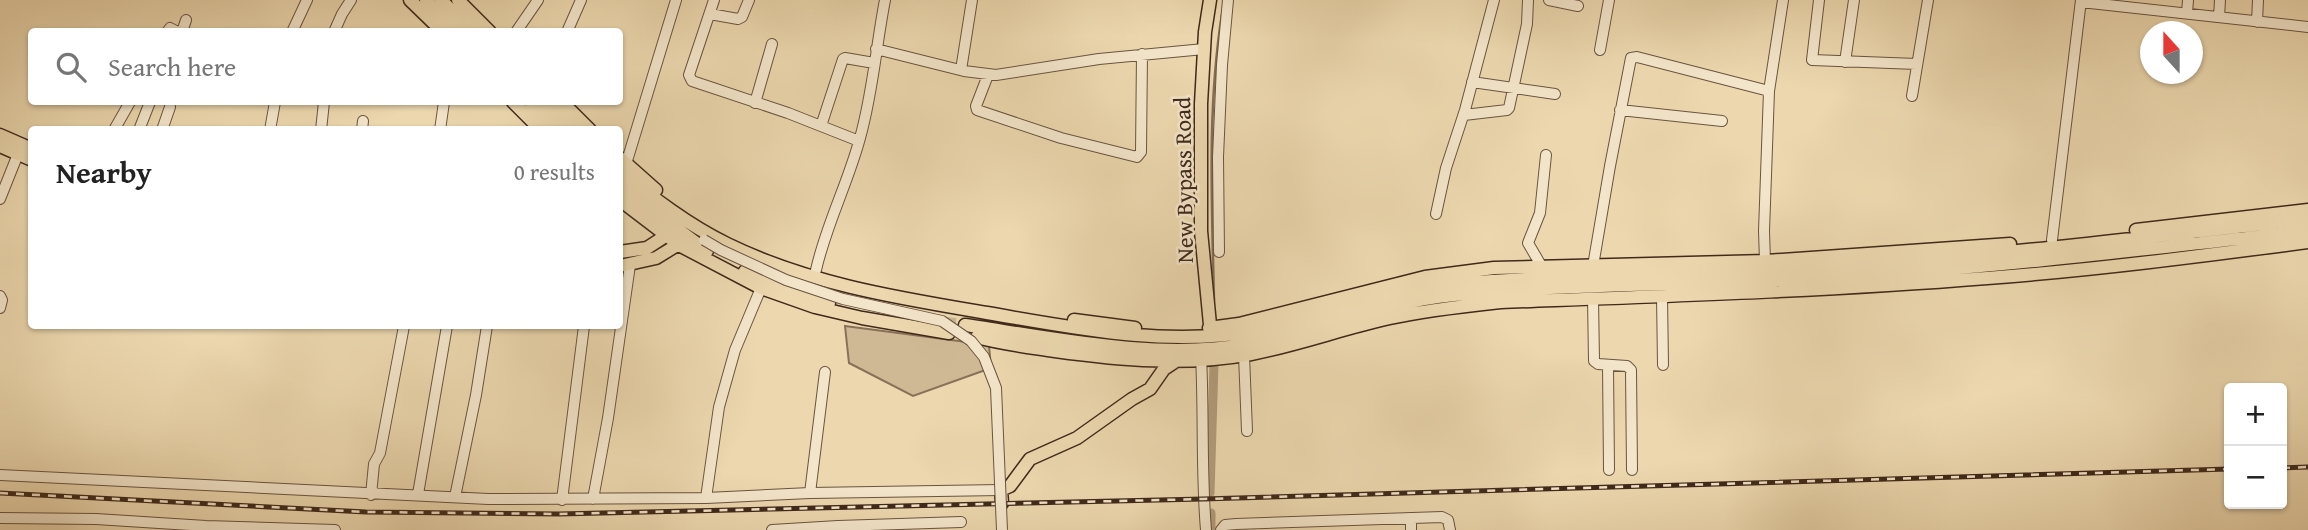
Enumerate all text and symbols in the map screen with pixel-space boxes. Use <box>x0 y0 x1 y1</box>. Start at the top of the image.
north arrow <box>2140 21 2203 84</box>
search box <box>28 28 623 105</box>
text: Search here <box>108 47 236 86</box>
icon: search <box>52 48 90 86</box>
street label: New Bypass Road <box>1165 96 1201 264</box>
text: Nearby <box>56 150 152 194</box>
text: 0 results <box>514 155 595 188</box>
map controls <box>2224 383 2287 509</box>
button: + <box>2224 383 2287 446</box>
button: − <box>2224 446 2287 509</box>

